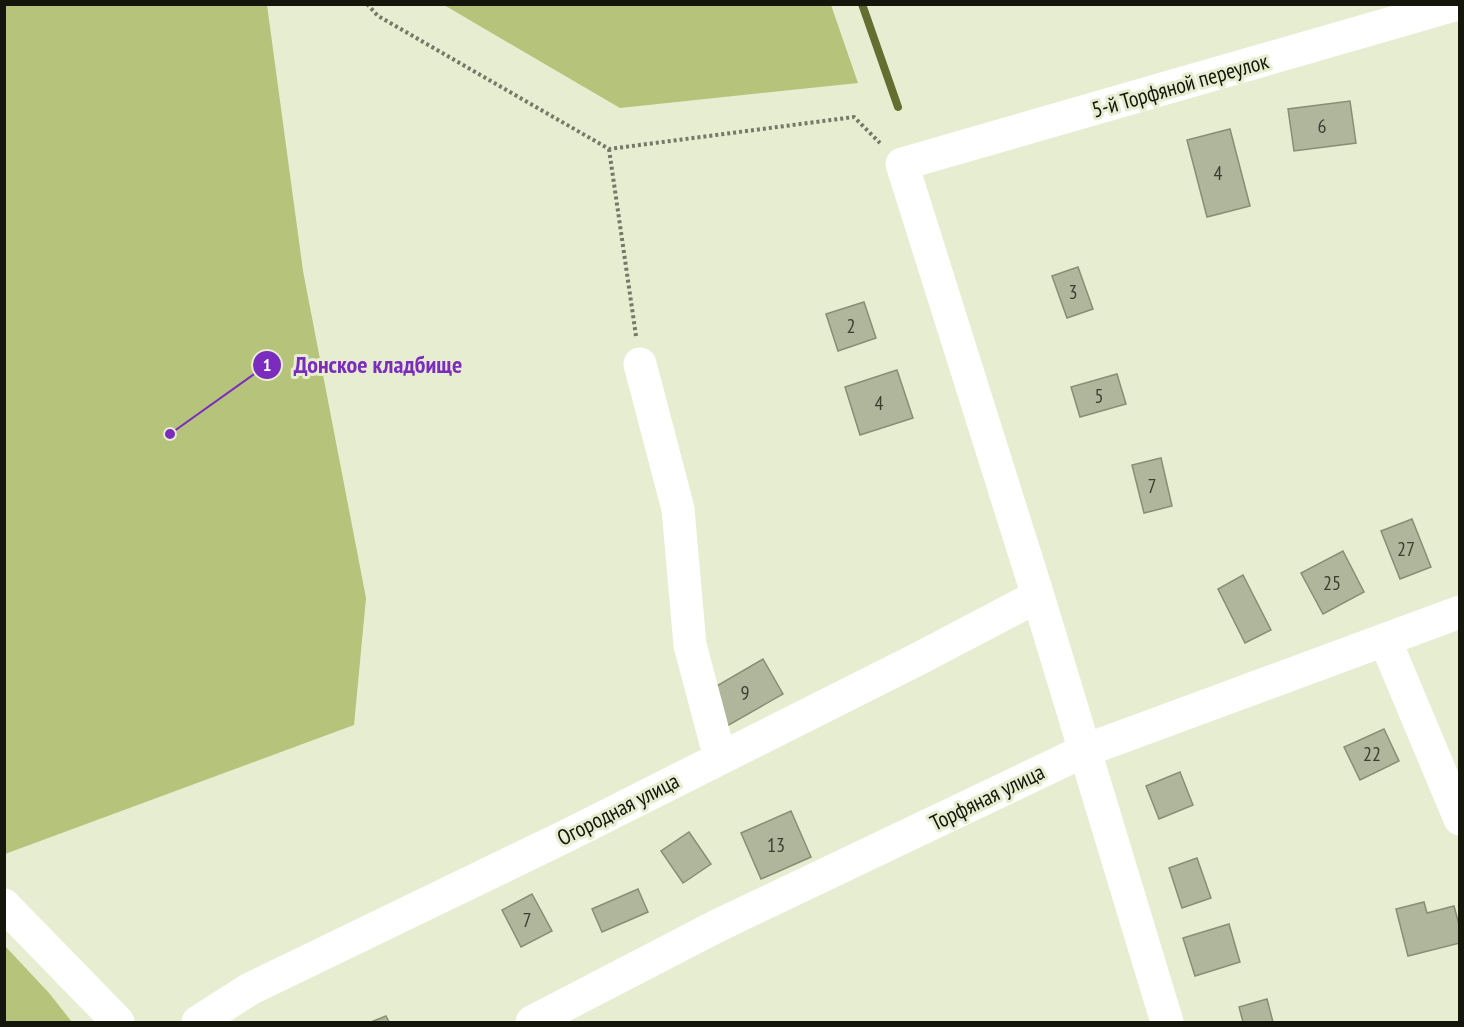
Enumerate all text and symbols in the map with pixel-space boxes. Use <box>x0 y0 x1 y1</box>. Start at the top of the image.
street label: 5-й Торфяной переулок <box>1088 46 1272 124</box>
house number: 6 <box>1318 113 1327 139</box>
house number: 4 <box>1214 160 1223 186</box>
house number: 3 <box>1069 279 1078 305</box>
house number: 2 <box>847 313 856 339</box>
callout: Донское кладбище <box>252 344 474 386</box>
text: Донское кладбище <box>294 349 462 380</box>
text: 1 <box>263 353 271 376</box>
house number: 5 <box>1095 383 1104 409</box>
house number: 4 <box>875 390 884 416</box>
house number: 7 <box>1148 473 1157 499</box>
house number: 27 <box>1397 536 1415 562</box>
house number: 25 <box>1323 570 1341 596</box>
house number: 9 <box>741 680 750 706</box>
house number: 22 <box>1363 741 1381 767</box>
street label: Торфяная улица <box>925 757 1049 837</box>
street label: Огородная улица <box>552 766 684 852</box>
house number: 13 <box>767 832 785 858</box>
house number: 7 <box>523 907 532 933</box>

